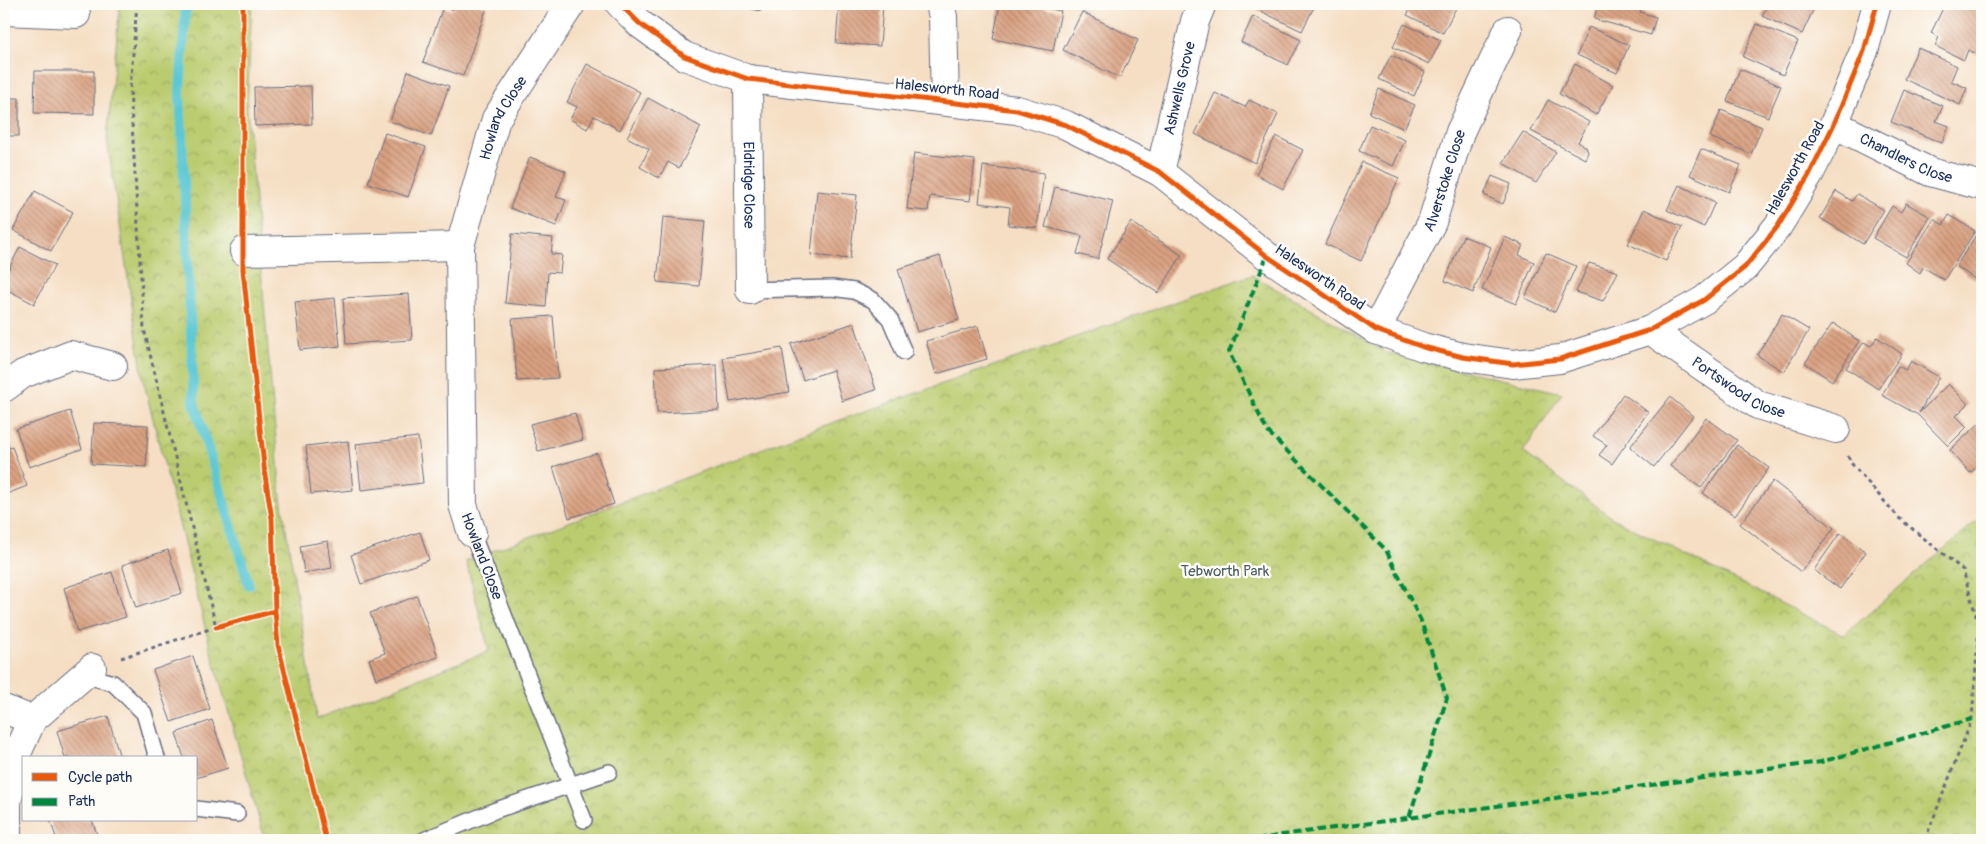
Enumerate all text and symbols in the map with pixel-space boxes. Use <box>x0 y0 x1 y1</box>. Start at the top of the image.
street label: Ashwells Grove <box>1160 39 1200 137</box>
street label: Howland Close <box>476 72 532 162</box>
street label: Halesworth Road <box>894 75 1000 104</box>
street label: Halesworth Road <box>1762 118 1829 219</box>
street label: Alverstoke Close <box>1420 127 1470 235</box>
street label: Chandlers Close <box>1856 129 1955 188</box>
street label: Eldridge Close <box>739 141 758 229</box>
street label: Halesworth Road <box>1271 240 1369 315</box>
street label: Portswood Close <box>1688 353 1788 423</box>
street label: Howland Close <box>456 510 507 603</box>
park label: Tebworth Park <box>1181 562 1270 581</box>
legend <box>22 756 198 822</box>
text: Cycle path <box>68 768 132 787</box>
text: Path <box>68 792 95 811</box>

